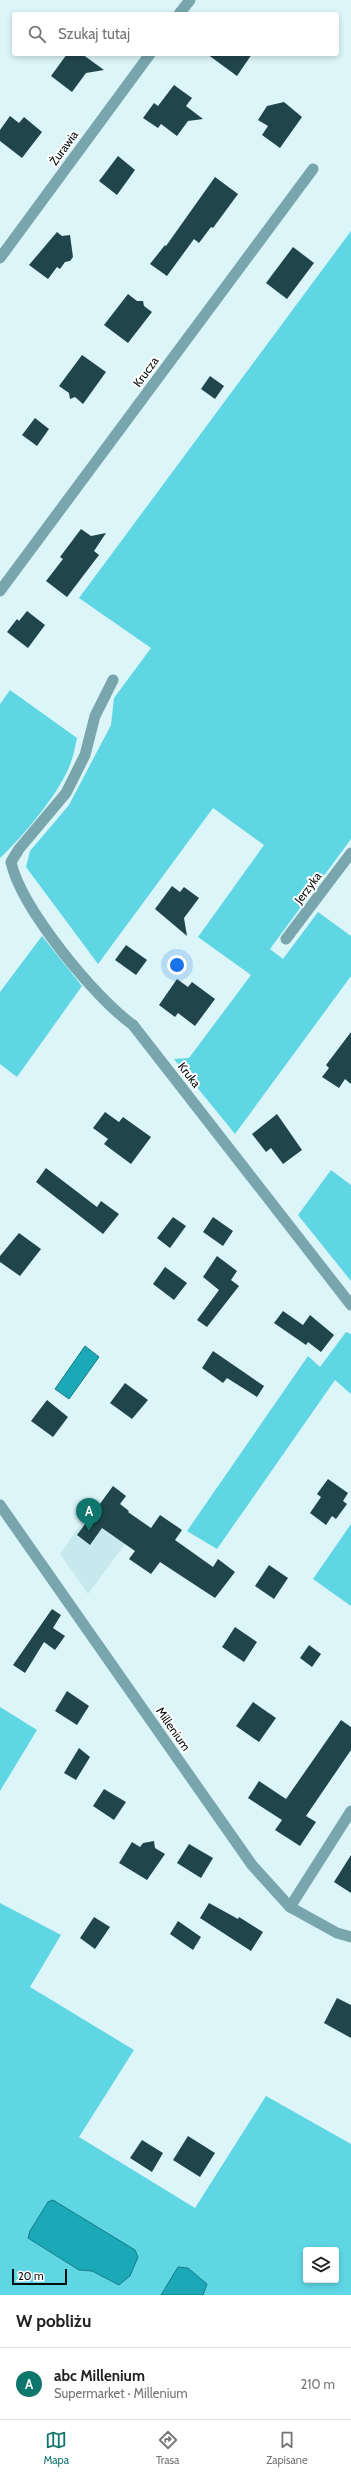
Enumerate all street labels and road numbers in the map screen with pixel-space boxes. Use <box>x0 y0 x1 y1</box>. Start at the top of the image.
street label: Żurawia <box>46 127 81 168</box>
street label: Krucza <box>130 353 162 390</box>
street label: Jerzyka <box>290 869 324 907</box>
street label: Kruka <box>175 1059 204 1091</box>
street label: Millenium <box>153 1704 194 1753</box>

